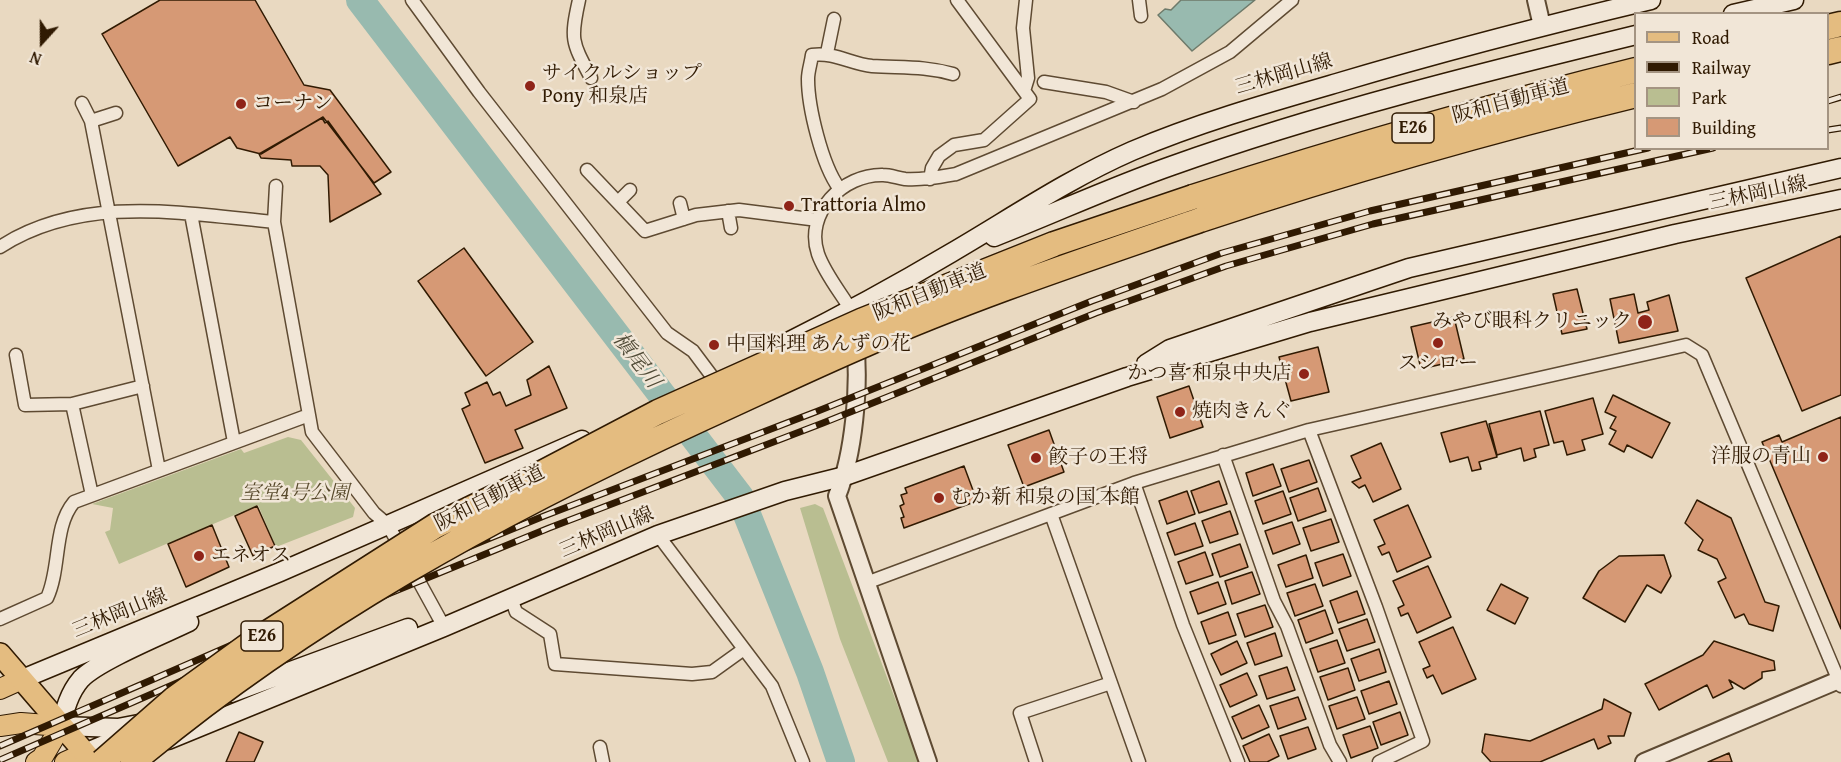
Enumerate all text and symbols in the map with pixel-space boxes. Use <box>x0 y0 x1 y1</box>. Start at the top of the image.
north arrow <box>12 12 72 72</box>
legend <box>1634 12 1829 150</box>
text: Road <box>1692 24 1730 51</box>
text: N <box>26 46 45 72</box>
street label: 三林岡山線 <box>1233 50 1335 100</box>
text: Railway <box>1692 54 1751 81</box>
place label: サイクルショップ Pony 和泉店 <box>542 62 702 109</box>
street label: 阪和自動車道 <box>1450 75 1572 129</box>
marker: サイクルショップ Pony 和泉店 <box>523 79 537 93</box>
text: Park <box>1692 84 1727 111</box>
place label: コーナン <box>253 92 333 116</box>
marker: コーナン <box>234 97 248 111</box>
road number: E26 <box>1392 113 1434 143</box>
text: Building <box>1692 114 1756 141</box>
street label: 三林岡山線 <box>1707 172 1809 216</box>
place label: Trattoria Almo <box>801 194 926 218</box>
marker: Trattoria Almo <box>782 199 796 213</box>
street label: 阪和自動車道 <box>870 259 990 327</box>
place label: みやび眼科クリニック <box>1432 310 1632 334</box>
marker: みやび眼科クリニック <box>1636 313 1654 331</box>
water label: 槇尾川 <box>607 328 665 394</box>
place label: 中国料理 あんずの花 <box>726 333 910 357</box>
marker: スシロー <box>1431 336 1445 350</box>
marker: 中国料理 あんずの花 <box>707 338 721 352</box>
place label: スシロー <box>1398 352 1478 376</box>
place label: かつ喜 和泉中央店 <box>1128 362 1292 386</box>
marker: かつ喜 和泉中央店 <box>1297 367 1311 381</box>
place label: 焼肉きんぐ <box>1192 400 1292 424</box>
marker: 焼肉きんぐ <box>1173 405 1187 419</box>
place label: 洋服の青山 <box>1711 445 1811 469</box>
place label: 餃子の王将 <box>1048 446 1148 470</box>
marker: 洋服の青山 <box>1816 450 1830 464</box>
marker: 餃子の王将 <box>1029 451 1043 465</box>
street label: 阪和自動車道 <box>431 461 549 537</box>
park label: 室堂4号公園 <box>241 482 349 506</box>
place label: むか新 和泉の国 本館 <box>951 486 1140 510</box>
marker: むか新 和泉の国 本館 <box>932 491 946 505</box>
street label: 三林岡山線 <box>556 502 658 564</box>
place label: エネオス <box>211 544 291 568</box>
marker: エネオス <box>192 549 206 563</box>
street label: 三林岡山線 <box>69 584 171 644</box>
road number: E26 <box>241 621 283 651</box>

